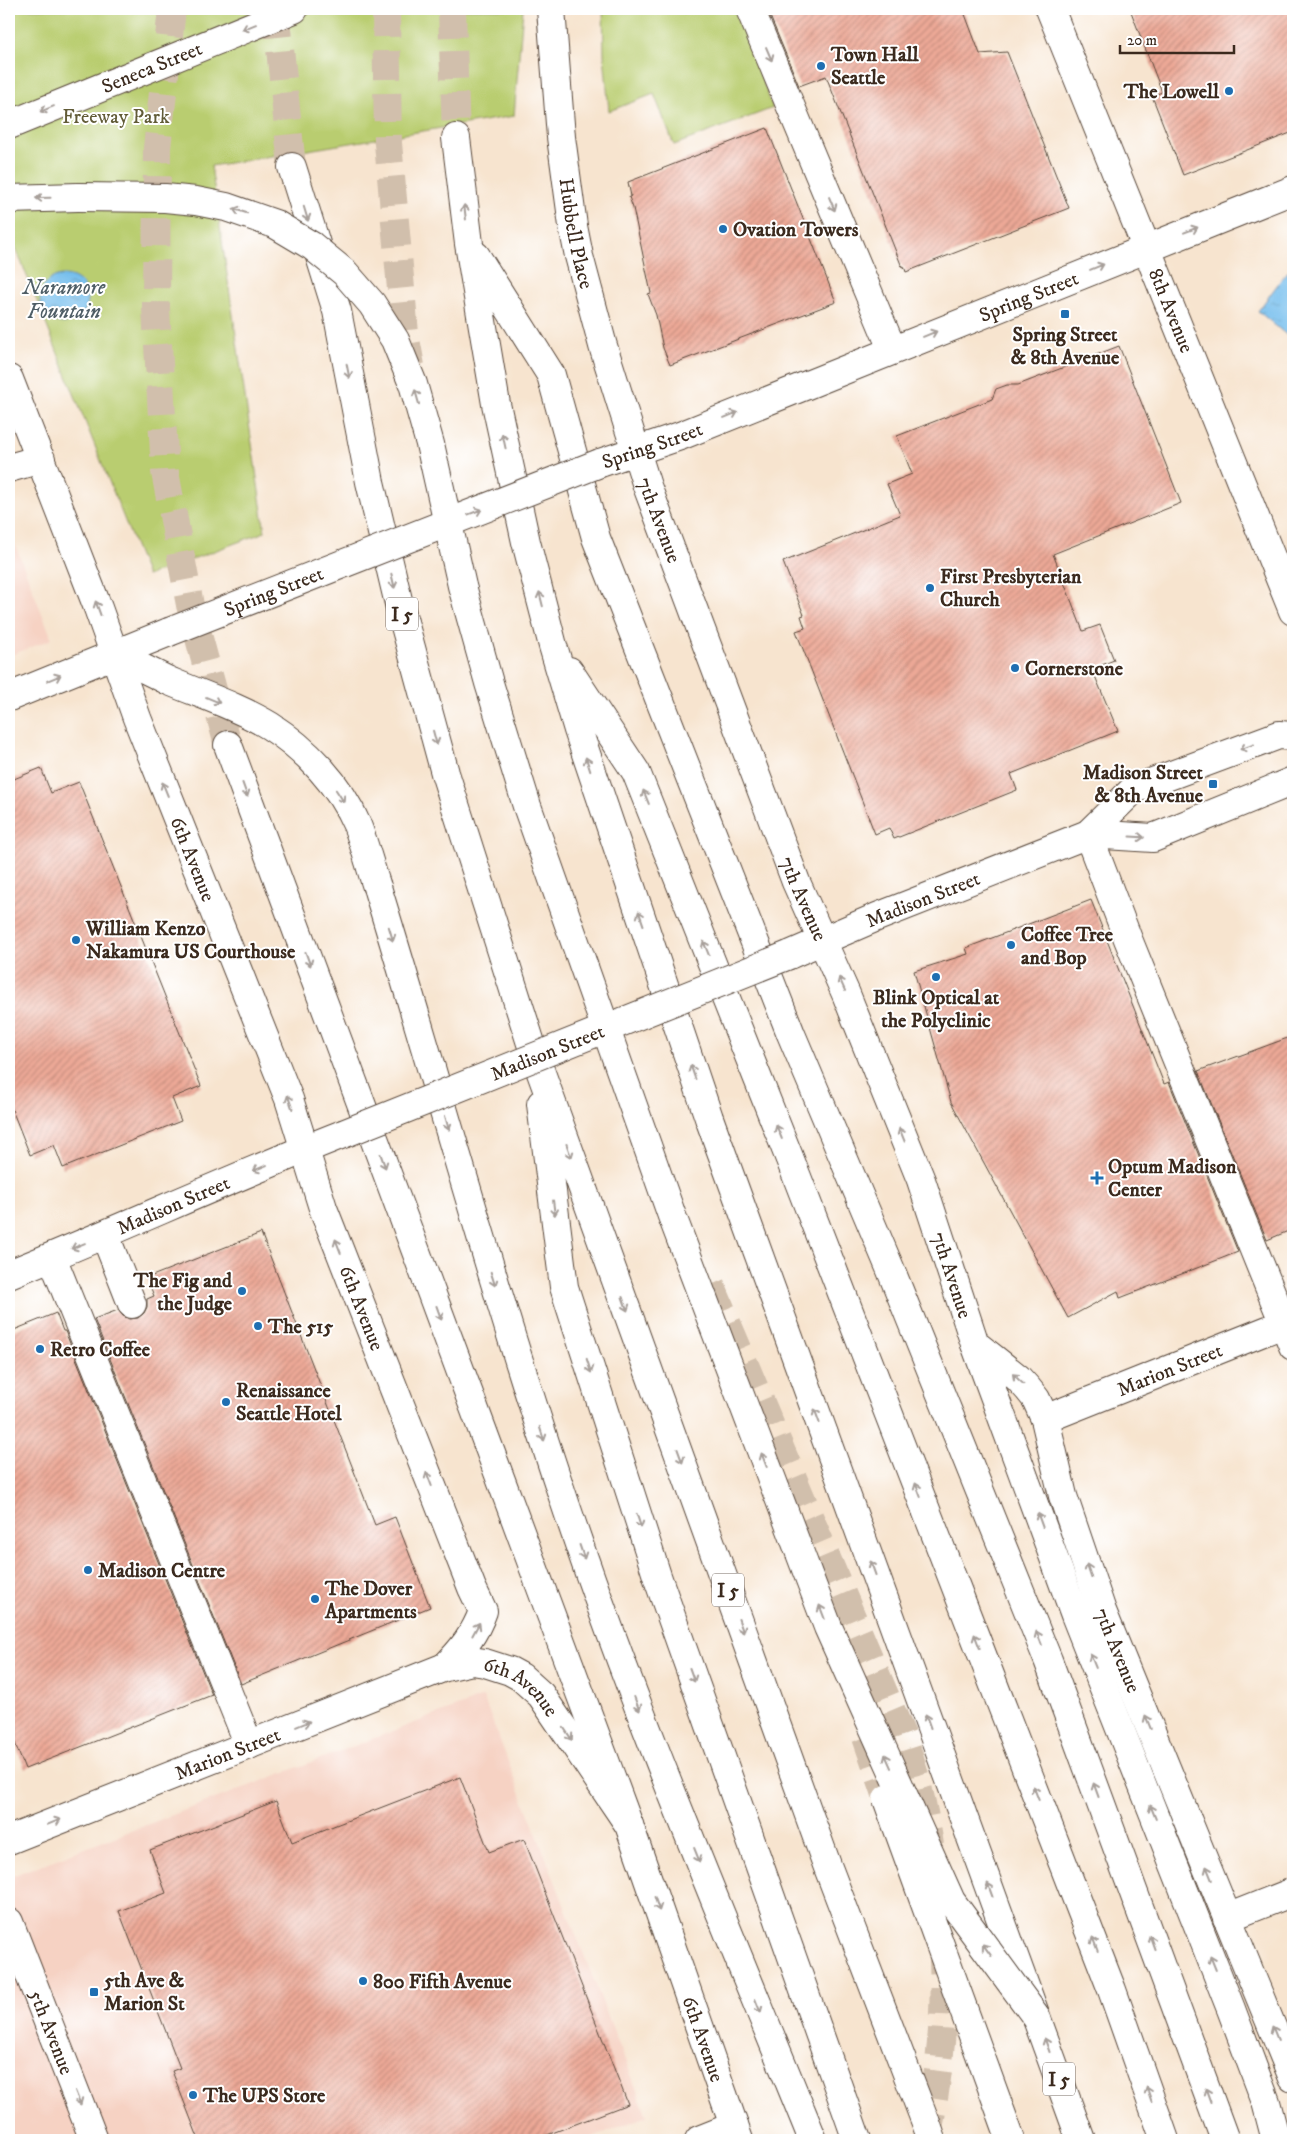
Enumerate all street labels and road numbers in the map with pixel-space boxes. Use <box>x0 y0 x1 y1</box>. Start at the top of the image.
street label: Seneca Street <box>98 37 206 100</box>
street label: Hubbell Place <box>553 177 598 292</box>
street label: 8th Avenue <box>1142 265 1198 357</box>
street label: Spring Street <box>976 266 1082 329</box>
street label: Spring Street <box>599 417 707 475</box>
street label: 7th Avenue <box>631 475 686 567</box>
street label: Spring Street <box>220 562 327 623</box>
road number: I 5 <box>386 598 418 630</box>
street label: 6th Avenue <box>164 813 220 905</box>
street label: 7th Avenue <box>774 853 832 945</box>
street label: Madison Street <box>862 867 984 934</box>
street label: Madison Street <box>487 1019 608 1087</box>
street label: Madison Street <box>113 1171 234 1241</box>
street label: 7th Avenue <box>925 1229 977 1322</box>
street label: 6th Avenue <box>333 1262 389 1355</box>
street label: Marion Street <box>1114 1338 1226 1403</box>
road number: I 5 <box>712 1574 744 1606</box>
street label: 7th Avenue <box>1088 1605 1145 1697</box>
street label: 6th Avenue <box>480 1652 563 1722</box>
street label: Marion Street <box>172 1723 284 1787</box>
street label: 5th Avenue <box>23 1987 78 2078</box>
street label: 6th Avenue <box>676 1993 729 2086</box>
road number: I 5 <box>1043 2062 1075 2096</box>

